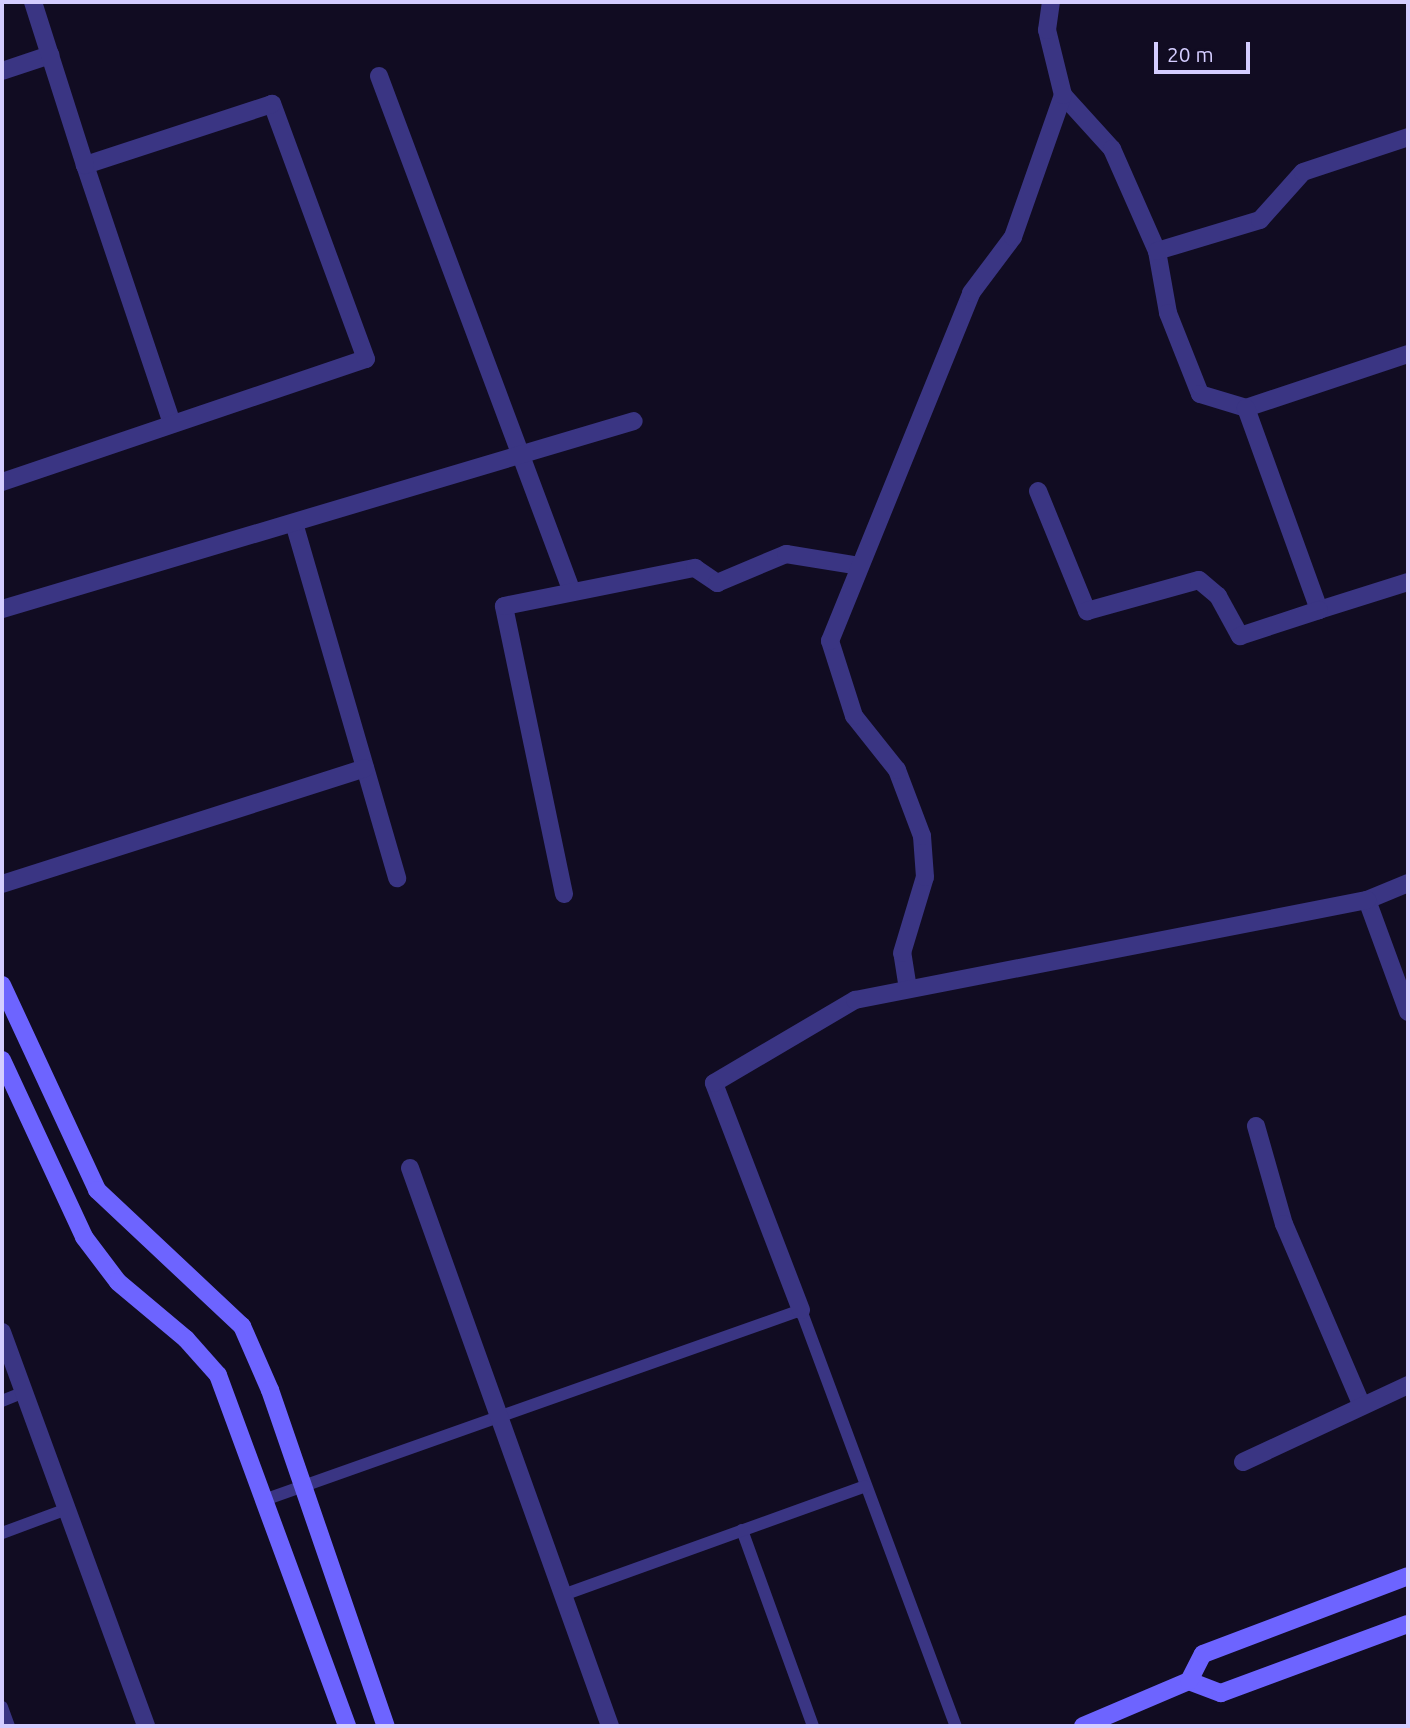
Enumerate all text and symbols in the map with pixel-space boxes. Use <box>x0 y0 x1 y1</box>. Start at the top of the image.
scale bar <box>1158 28 1254 72</box>
text: 20 m <box>1167 42 1214 66</box>

